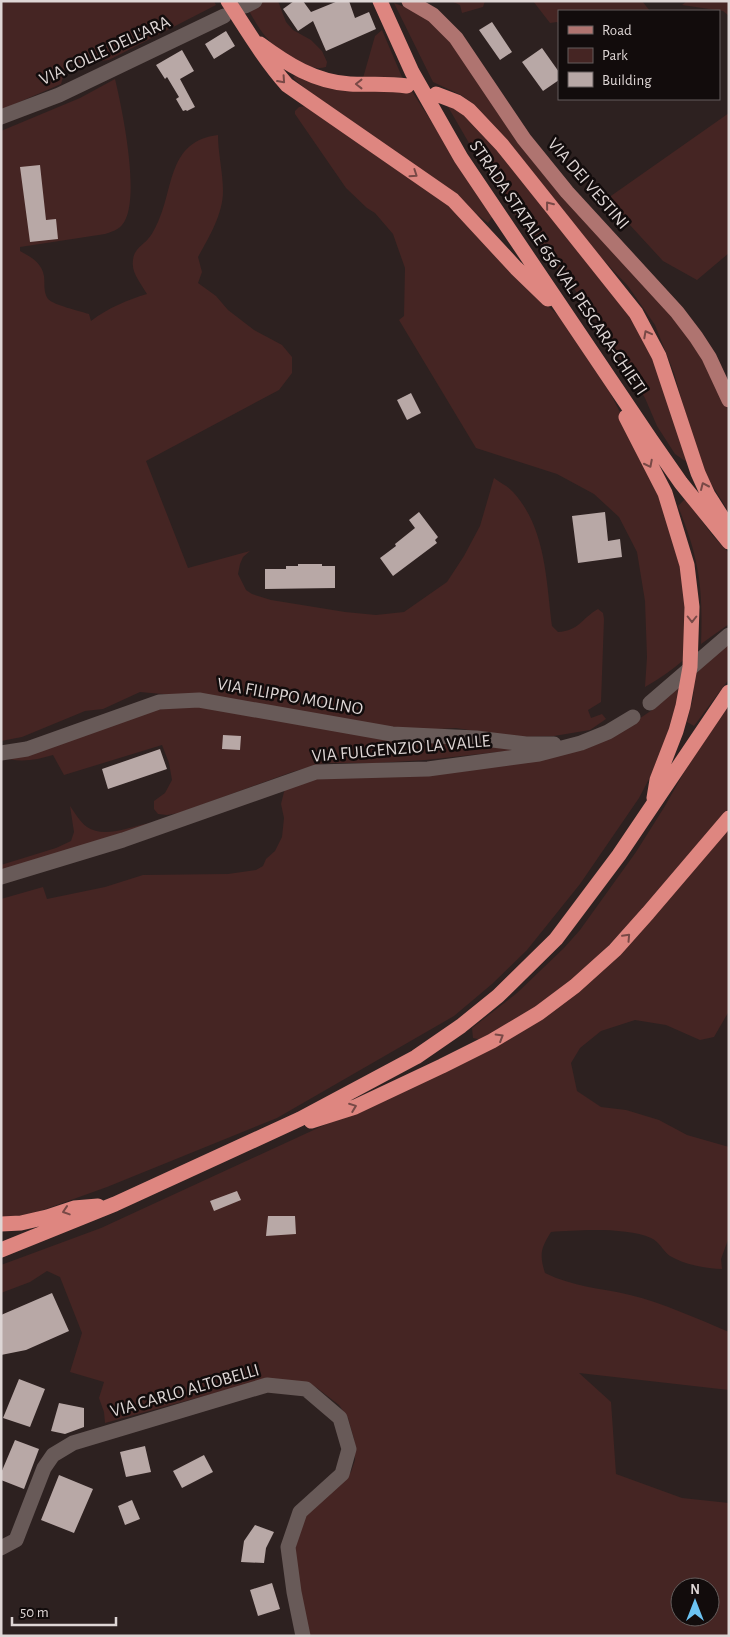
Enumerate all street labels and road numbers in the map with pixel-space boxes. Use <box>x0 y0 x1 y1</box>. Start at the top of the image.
street label: VIA COLLE DELL'ARA <box>37 13 174 89</box>
street label: VIA DEI VESTINI <box>544 135 632 233</box>
street label: STRADA STATALE 656 VAL PESCARA-CHIETI <box>466 137 650 399</box>
street label: VIA FILIPPO MOLINO <box>216 675 364 719</box>
street label: VIA FULGENZIO LA VALLE <box>311 732 491 766</box>
street label: VIA CARLO ALTOBELLI <box>108 1361 262 1421</box>

